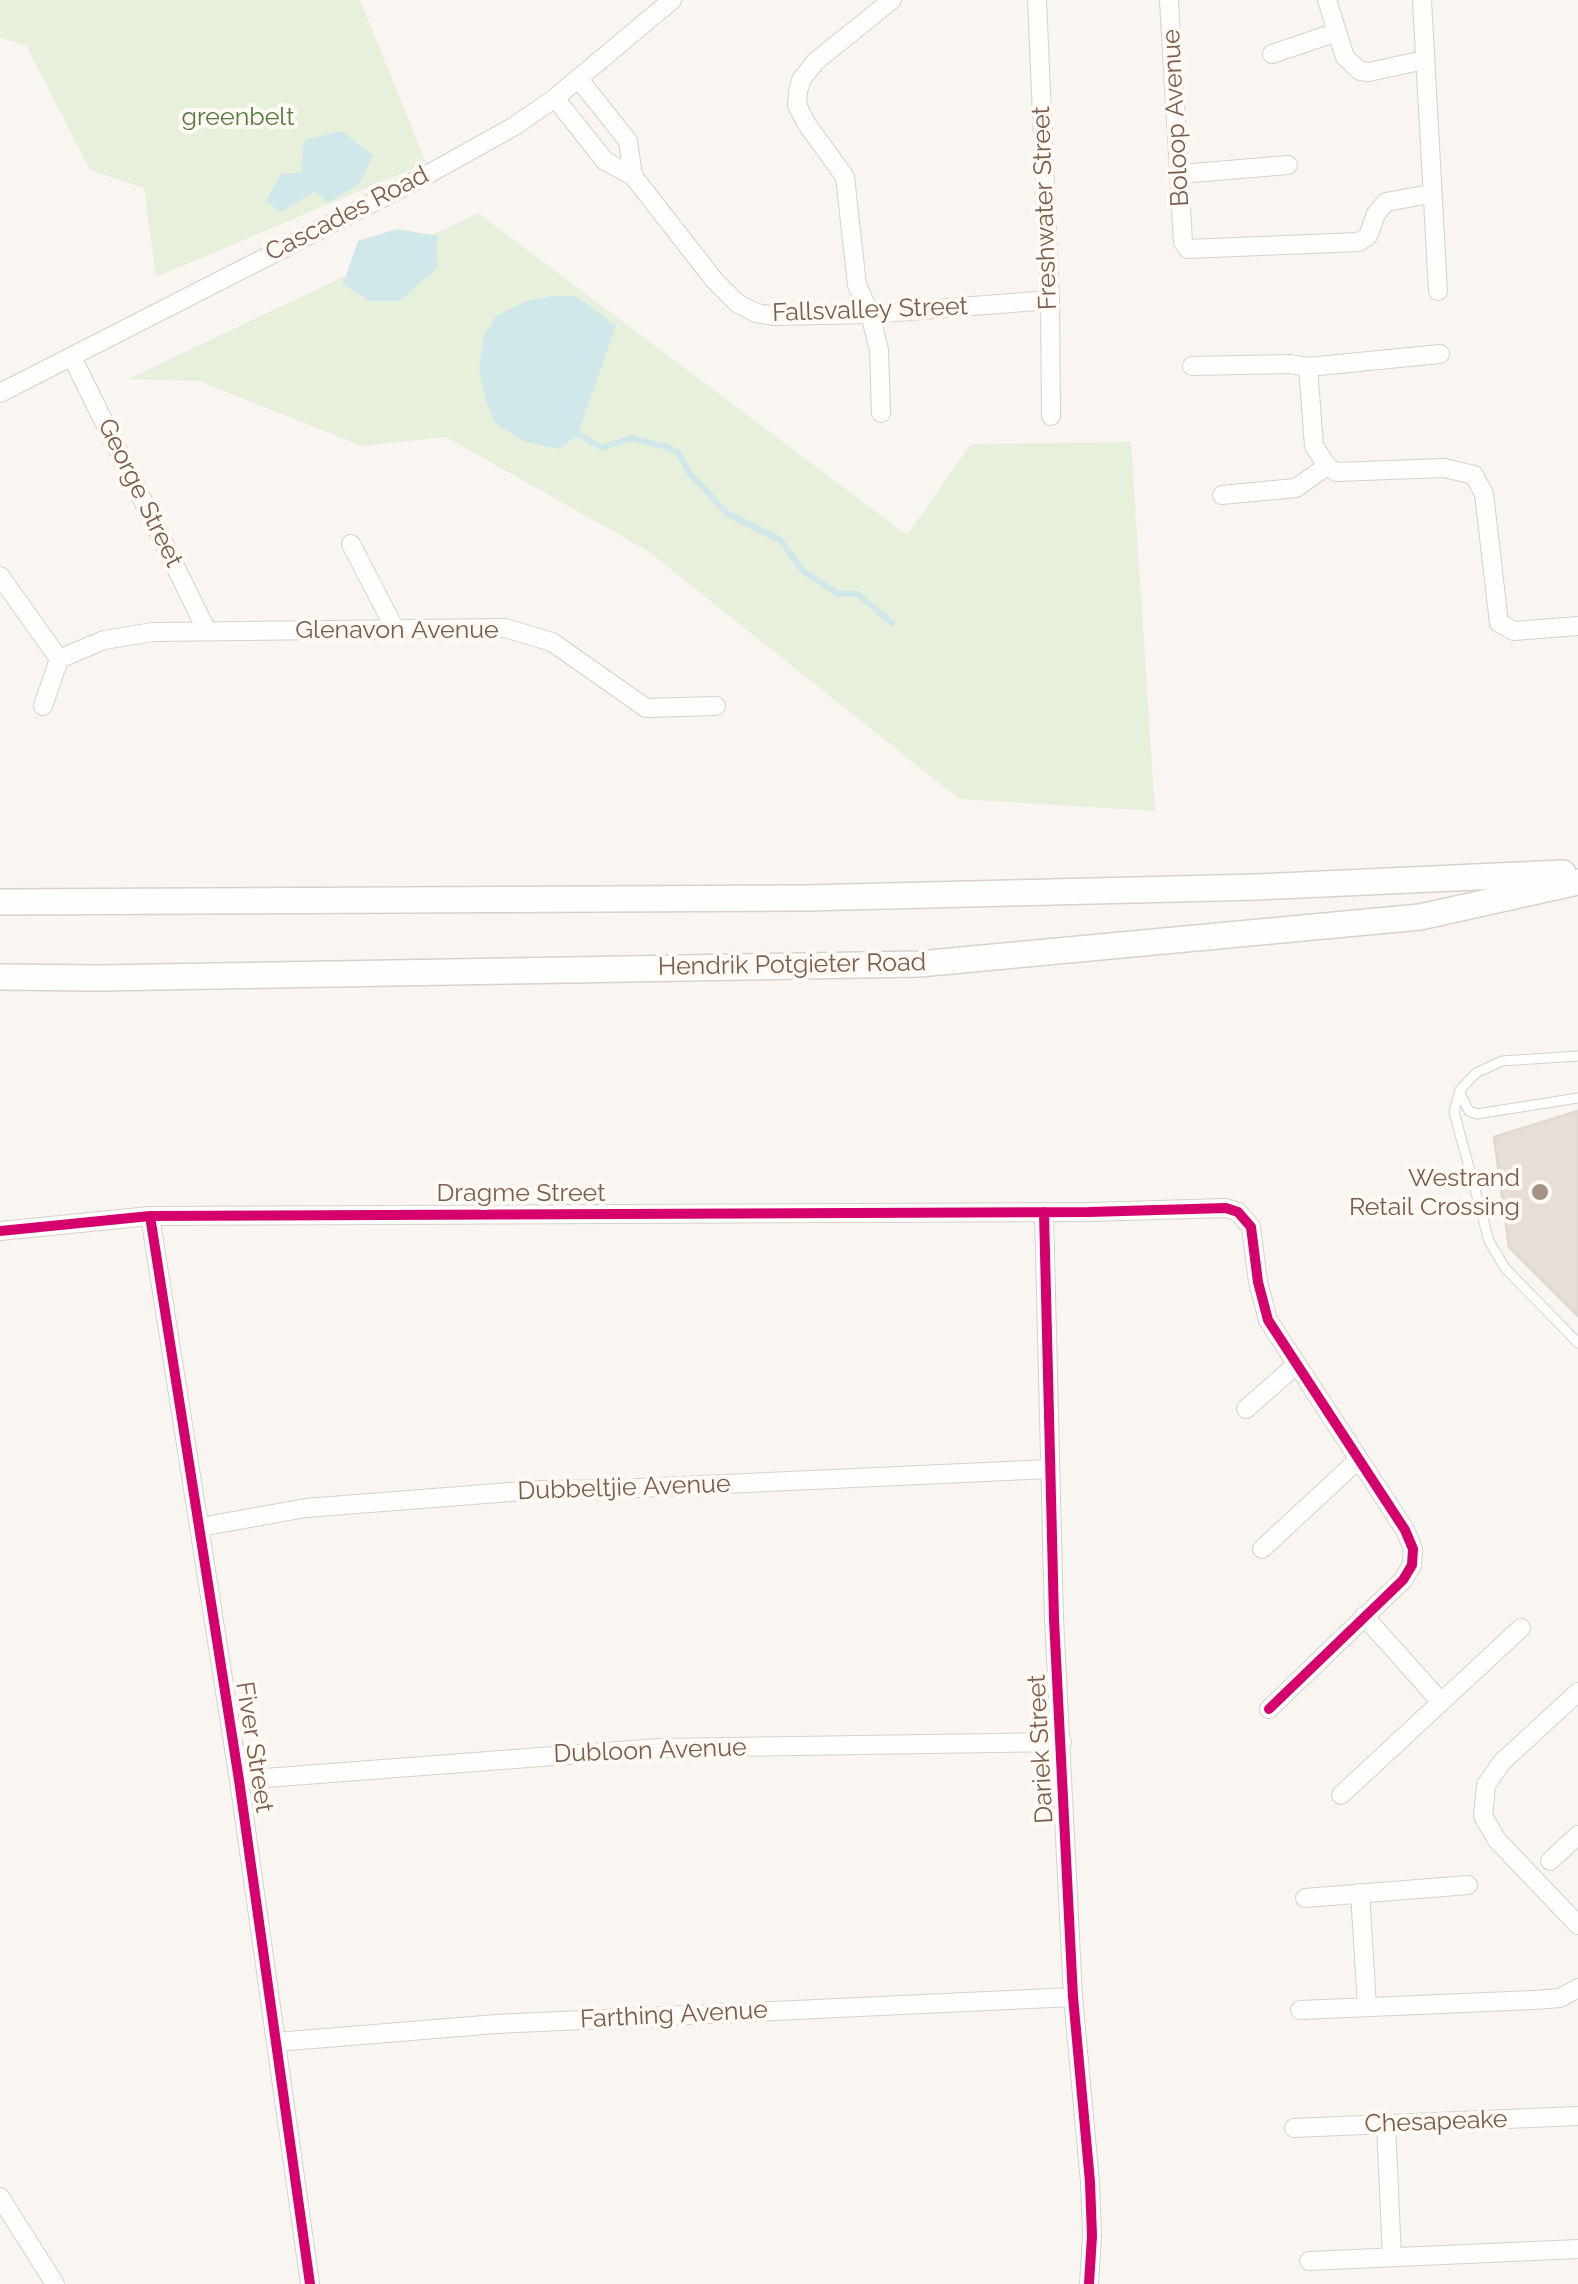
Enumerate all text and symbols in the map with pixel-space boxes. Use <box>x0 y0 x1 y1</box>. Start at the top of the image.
street label: Boloop Avenue <box>1156 29 1196 207</box>
park label: greenbelt <box>181 102 295 132</box>
street label: Freshwater Street <box>1026 106 1064 310</box>
street label: Cascades Road <box>261 160 433 268</box>
street label: Fallsvalley Street <box>772 292 968 328</box>
street label: George Street <box>91 414 189 572</box>
street label: Glenavon Avenue <box>295 615 499 645</box>
street label: Hendrik Potgieter Road <box>658 948 926 982</box>
place label: Westrand Retail Crossing <box>1349 1163 1520 1222</box>
street label: Dragme Street <box>436 1178 606 1208</box>
marker: Westrand Retail Crossing <box>1529 1181 1551 1203</box>
street label: Dubbeltjie Avenue <box>517 1469 731 1507</box>
street label: Dariek Street <box>1022 1674 1060 1824</box>
street label: Fiver Street <box>229 1679 279 1815</box>
street label: Dubloon Avenue <box>553 1733 747 1769</box>
street label: Farthing Avenue <box>579 1995 769 2035</box>
street label: Chesapeake <box>1364 2105 1508 2139</box>

